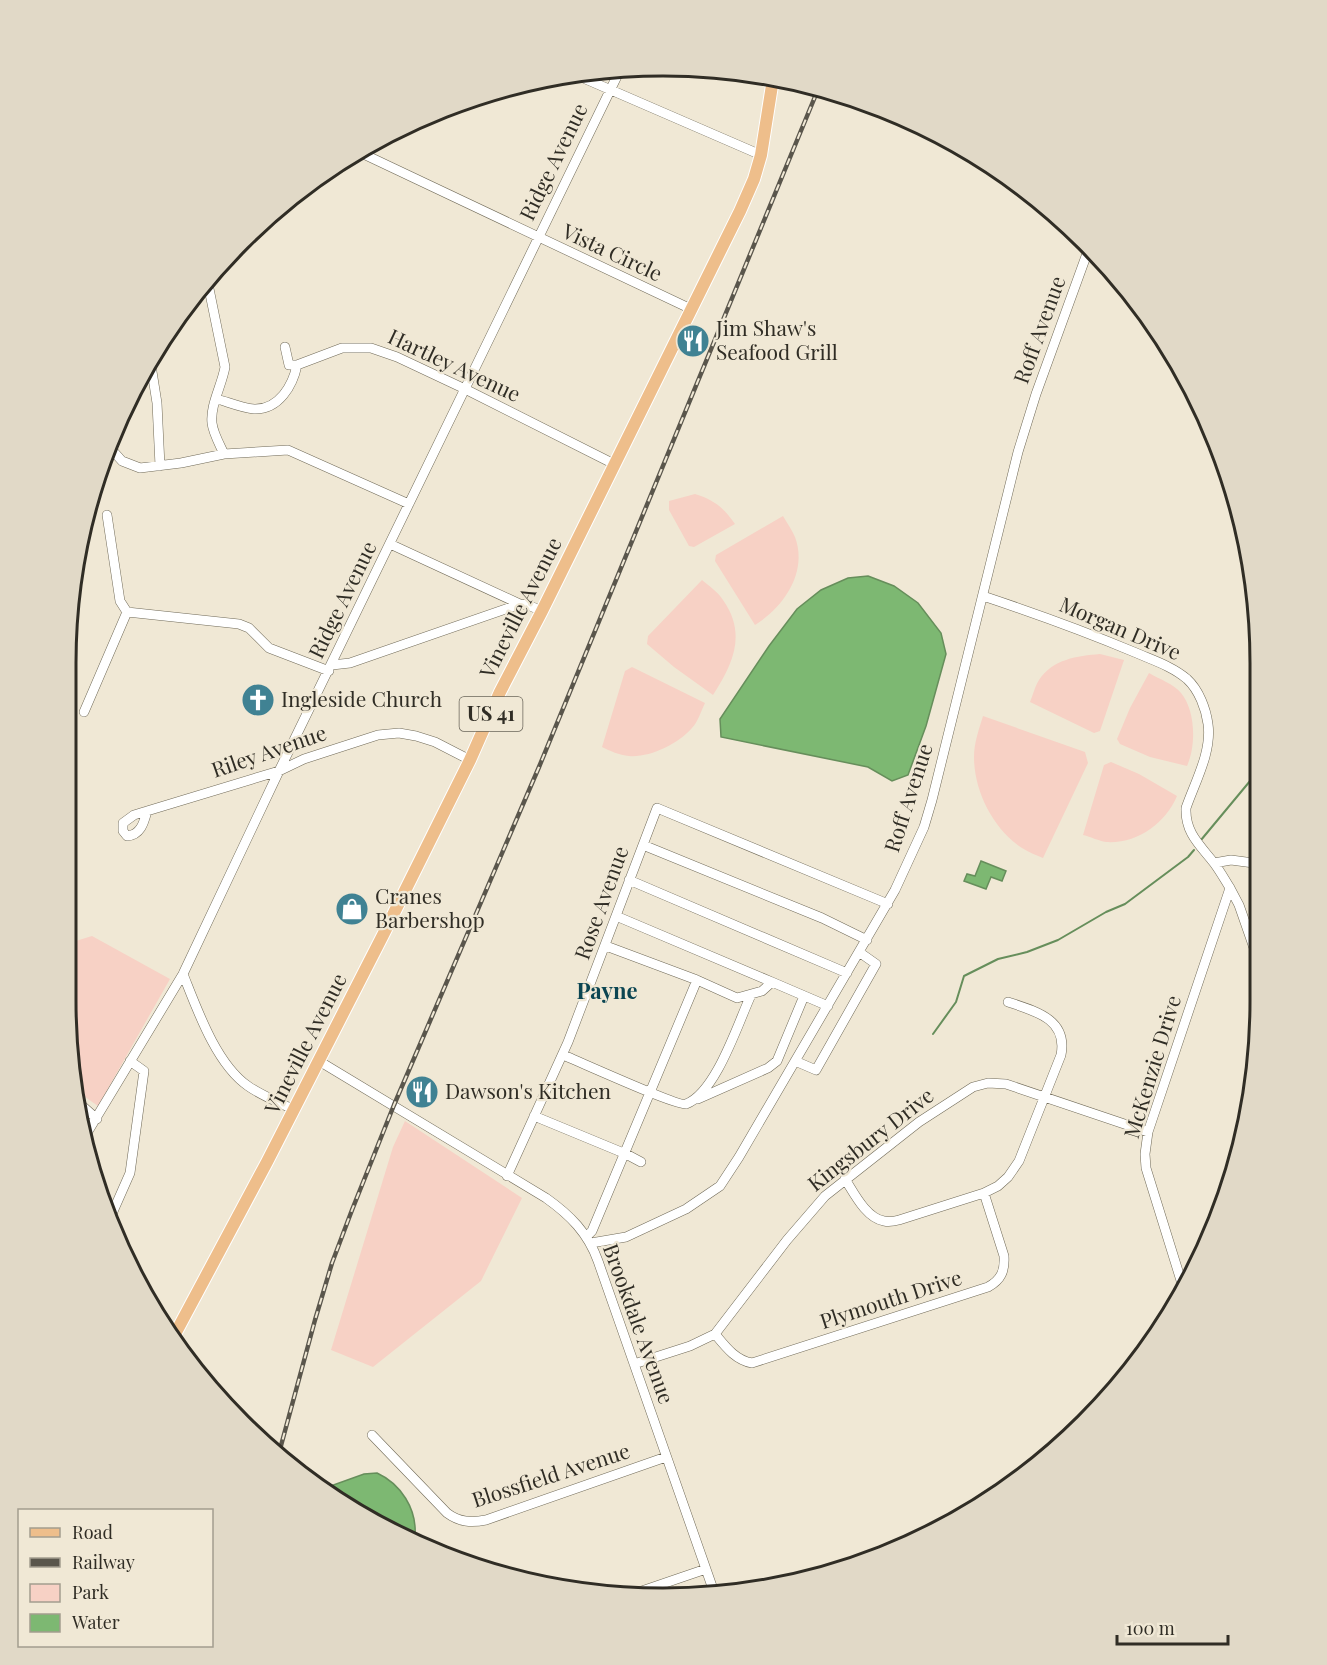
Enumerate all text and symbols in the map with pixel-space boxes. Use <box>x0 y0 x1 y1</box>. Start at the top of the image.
street label: Ridge Avenue <box>512 98 593 224</box>
street label: Vista Circle <box>557 215 667 287</box>
street label: Roff Avenue <box>1006 272 1071 387</box>
place label: Jim Shaw's Seafood Grill <box>715 313 838 365</box>
street label: Hartley Avenue <box>384 321 526 407</box>
restaurant icon: Jim Shaw's Seafood Grill <box>675 323 711 359</box>
street label: Vineville Avenue <box>471 532 567 683</box>
street label: Ridge Avenue <box>301 536 382 662</box>
street label: Morgan Drive <box>1056 589 1186 665</box>
church icon: Ingleside Church <box>240 682 276 718</box>
place label: Ingleside Church <box>281 684 443 712</box>
road number: US 41 <box>460 697 522 731</box>
street label: Riley Avenue <box>207 717 330 783</box>
street label: Roff Avenue <box>876 739 938 855</box>
street label: Rose Avenue <box>567 842 634 963</box>
place label: Cranes Barbershop <box>375 881 485 933</box>
shop icon: Cranes Barbershop <box>334 891 370 927</box>
street label: Vineville Avenue <box>256 968 352 1119</box>
district label: Payne <box>576 975 638 1005</box>
street label: McKenzie Drive <box>1116 991 1186 1141</box>
restaurant icon: Dawson's Kitchen <box>404 1074 440 1110</box>
place label: Dawson's Kitchen <box>445 1076 612 1104</box>
street label: Kingsbury Drive <box>801 1080 939 1196</box>
street label: Brookdale Avenue <box>598 1239 682 1407</box>
street label: Plymouth Drive <box>816 1262 965 1334</box>
street label: Blossfield Avenue <box>468 1435 633 1513</box>
legend <box>18 1509 213 1647</box>
text: Road <box>72 1520 113 1544</box>
text: Railway <box>72 1550 135 1574</box>
text: Park <box>72 1580 109 1604</box>
scale bar <box>1117 1608 1228 1646</box>
text: Water <box>71 1610 120 1634</box>
text: 100 m <box>1126 1616 1175 1640</box>

